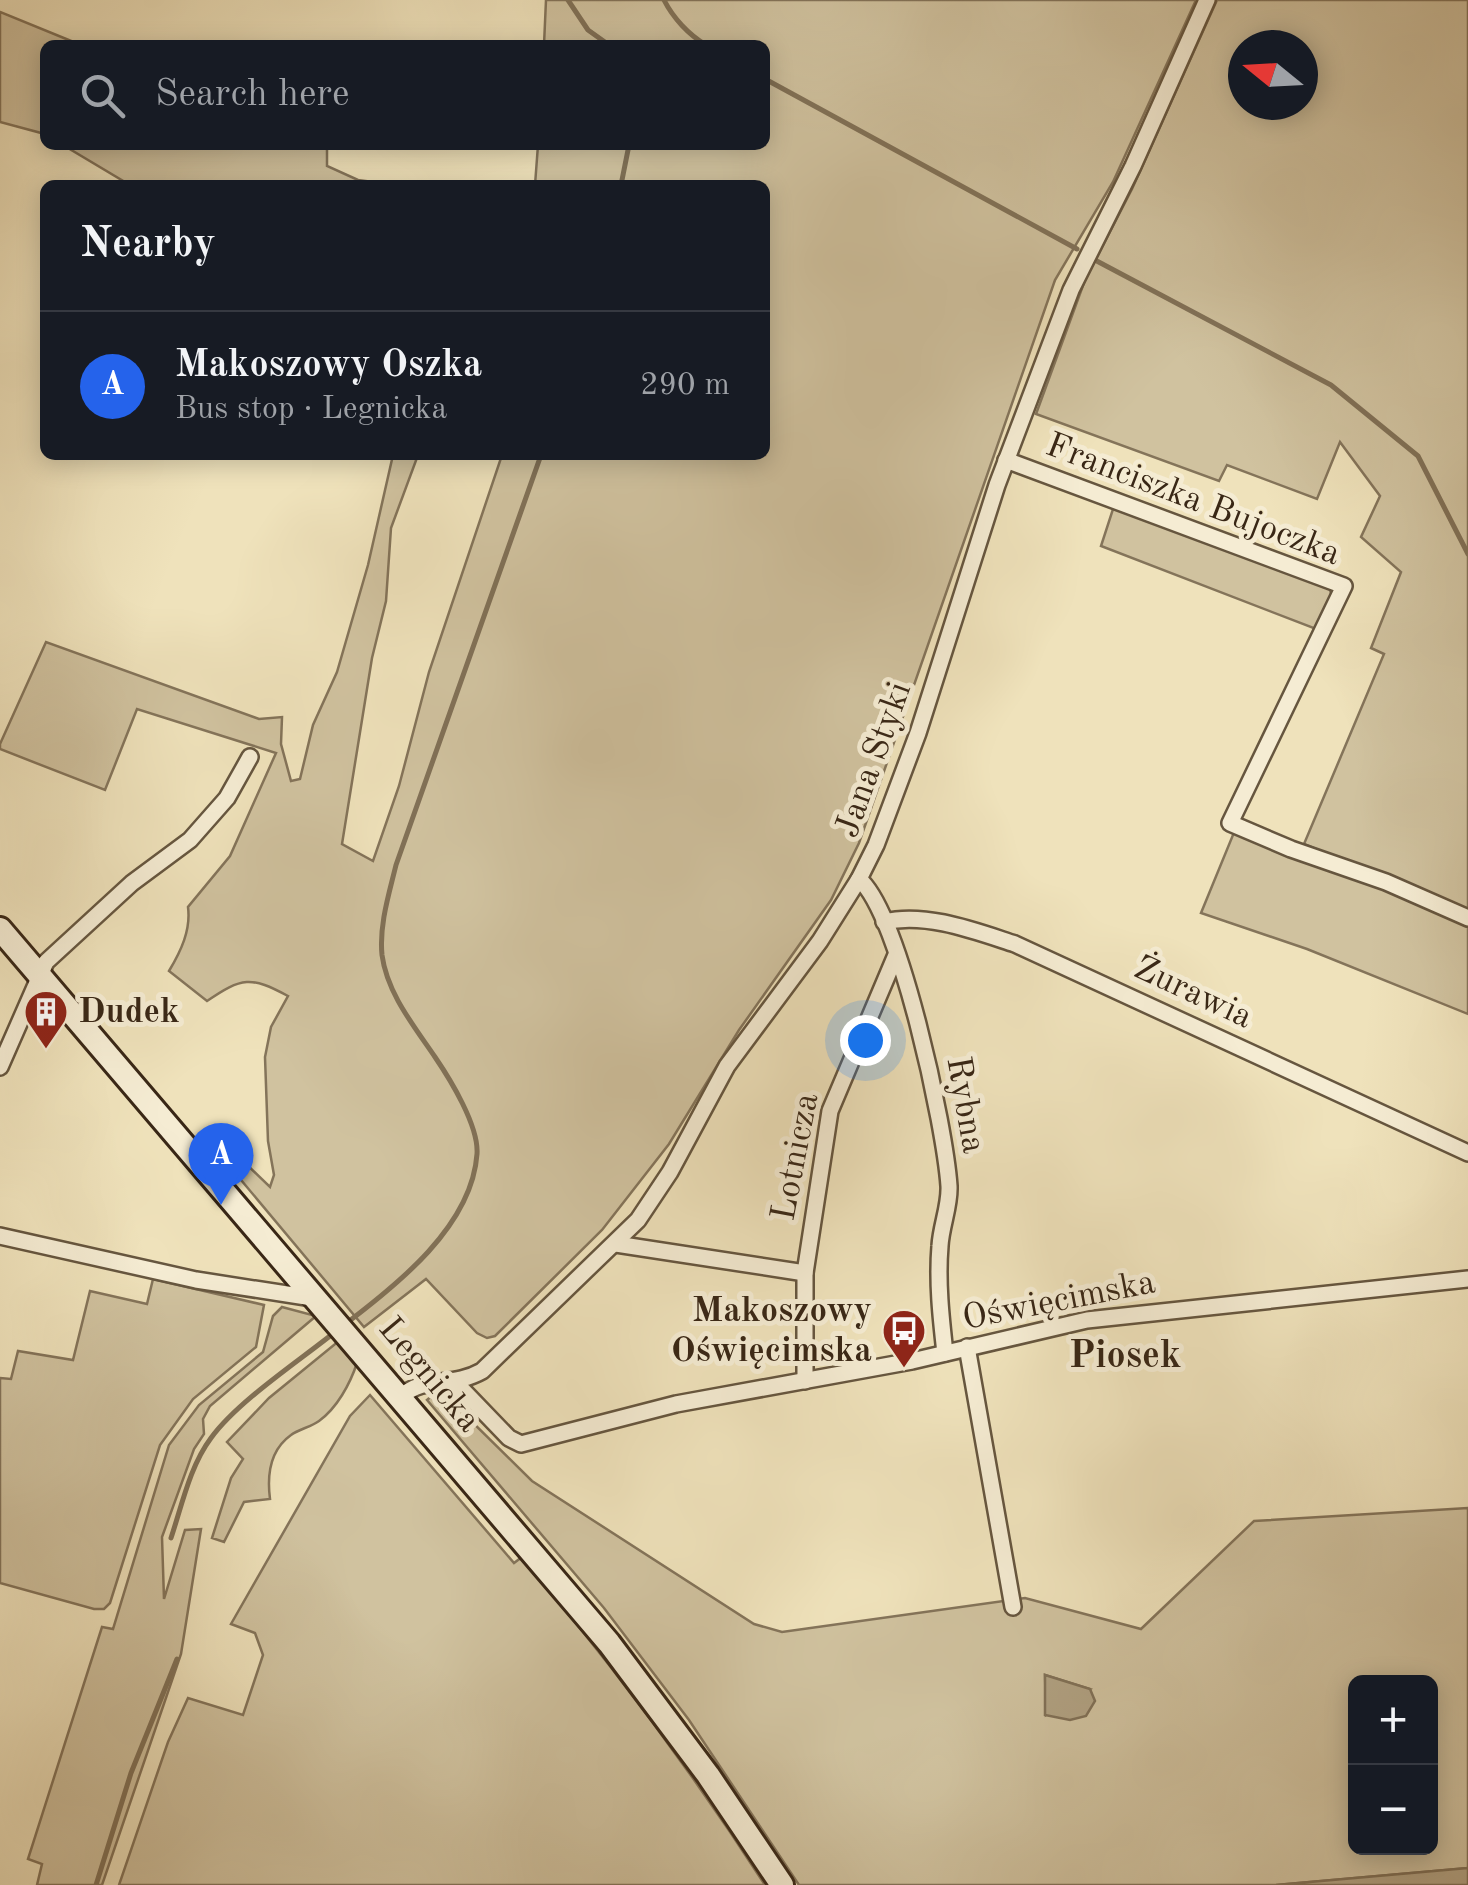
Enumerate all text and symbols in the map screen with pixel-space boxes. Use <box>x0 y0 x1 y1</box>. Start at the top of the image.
north arrow <box>1228 30 1318 120</box>
search box <box>40 40 770 150</box>
icon: search <box>75 68 130 123</box>
text: Search here <box>155 76 350 114</box>
text: Nearby <box>80 224 216 266</box>
text: Makoszowy Oszka <box>175 347 482 385</box>
text: A <box>100 370 125 402</box>
text: 290 m <box>640 370 730 402</box>
text: Bus stop · Legnicka <box>175 394 447 426</box>
street label: Franciszka Bujoczka <box>1041 428 1345 572</box>
street label: Jana Styki <box>830 678 918 842</box>
street label: Żurawia <box>1128 945 1260 1036</box>
building icon: Dudek <box>23 989 69 1050</box>
place label: Dudek <box>78 995 180 1030</box>
your location <box>840 1015 891 1066</box>
street label: Rybna <box>939 1054 991 1156</box>
street label: Lotnicza <box>766 1090 826 1224</box>
pin: A <box>188 1122 254 1205</box>
street label: Oświęcimska <box>960 1265 1158 1337</box>
place label: Makoszowy Oświęcimska <box>671 1294 872 1369</box>
bus stop icon: Makoszowy Oświęcimska <box>881 1308 927 1369</box>
street label: Legnicka <box>371 1311 487 1439</box>
district label: Piosek <box>1069 1338 1181 1376</box>
map controls <box>1348 1675 1438 1855</box>
button: + <box>1348 1675 1438 1765</box>
button: − <box>1348 1765 1438 1855</box>

